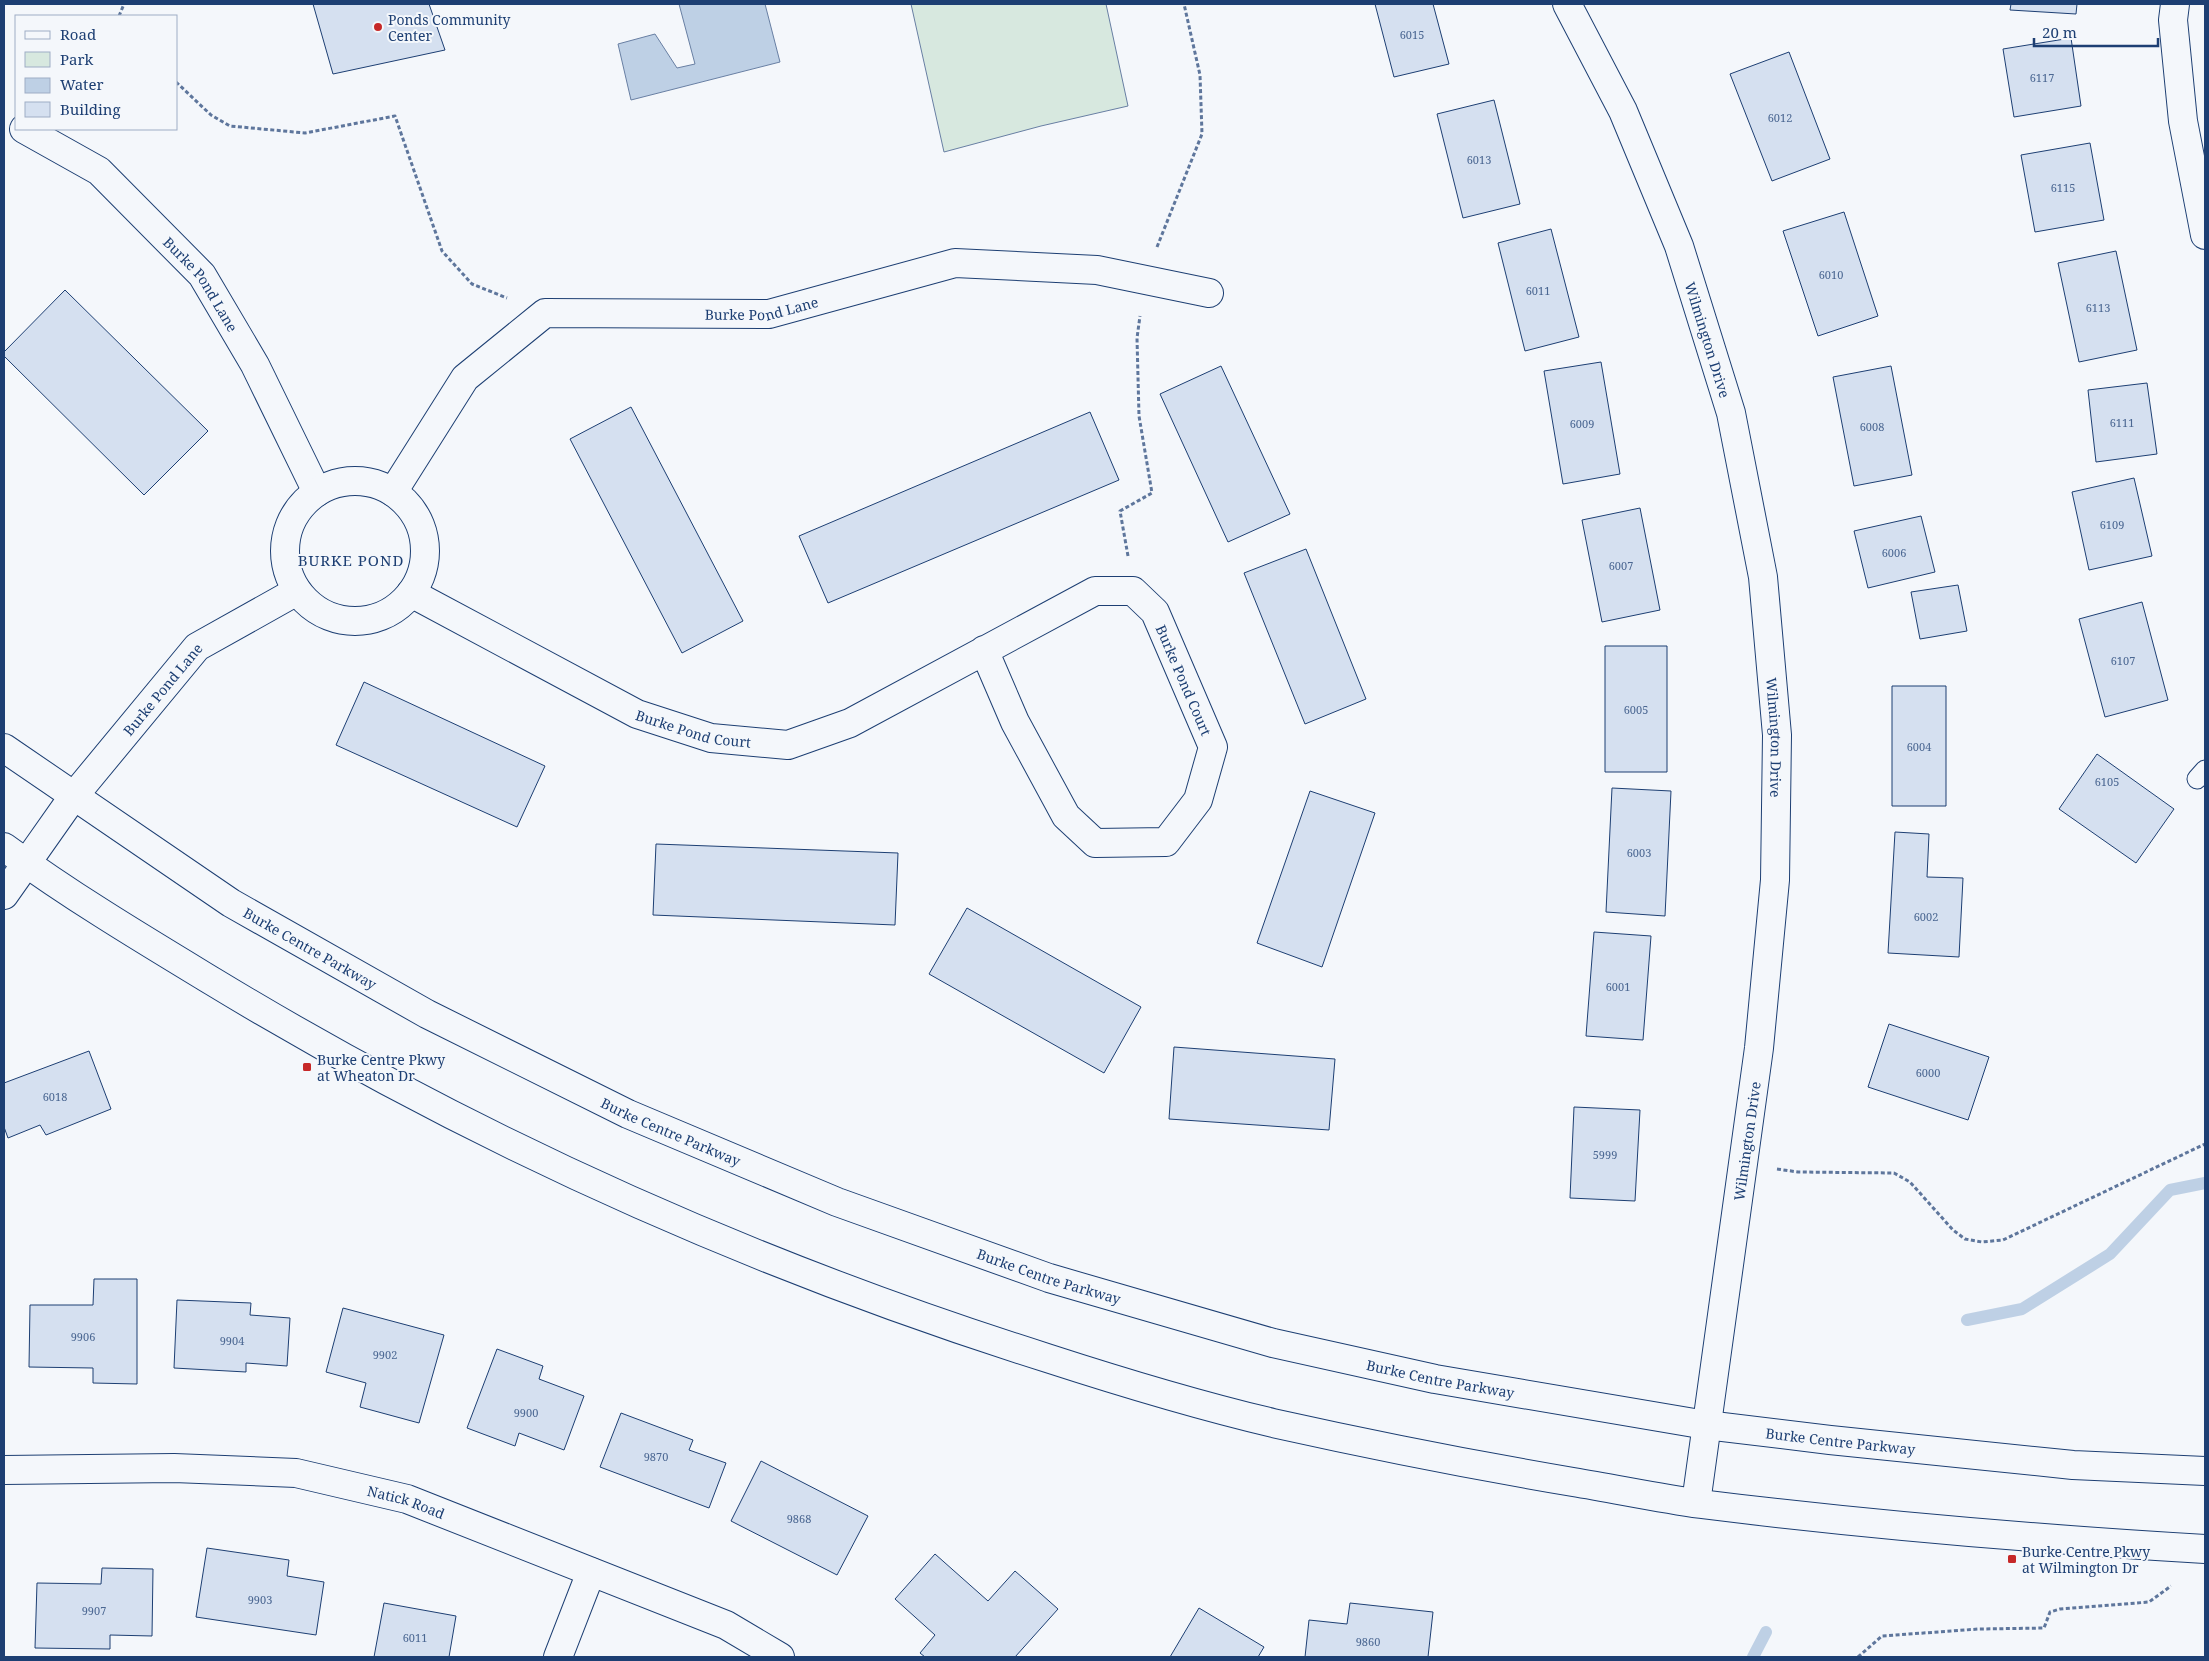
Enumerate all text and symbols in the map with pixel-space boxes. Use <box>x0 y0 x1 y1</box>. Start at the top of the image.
place label: Ponds Community Center <box>388 10 511 45</box>
legend <box>15 15 178 130</box>
scale bar <box>2034 15 2158 47</box>
marker: Ponds Community Center <box>372 21 384 33</box>
text: 20 m <box>2042 22 2077 42</box>
text: Road <box>60 24 96 44</box>
house number: 6015 <box>1400 27 1424 42</box>
text: Park <box>60 49 94 69</box>
house number: 6117 <box>2030 70 2054 85</box>
text: Water <box>60 74 103 94</box>
text: Building <box>60 99 121 119</box>
house number: 6012 <box>1768 110 1792 125</box>
house number: 6013 <box>1467 152 1491 167</box>
house number: 6115 <box>2051 180 2075 195</box>
street label: Burke Pond Lane <box>160 232 243 335</box>
house number: 6010 <box>1819 267 1843 282</box>
street label: Wilmington Drive <box>1681 279 1735 400</box>
house number: 6011 <box>1526 283 1550 298</box>
street label: Burke Pond Lane <box>705 292 820 324</box>
house number: 6113 <box>2086 300 2110 315</box>
house number: 6111 <box>2110 415 2134 430</box>
house number: 6009 <box>1570 416 1594 431</box>
house number: 6008 <box>1860 419 1884 434</box>
house number: 6109 <box>2100 517 2124 532</box>
house number: 6006 <box>1882 545 1906 560</box>
district label: BURKE POND <box>298 550 404 570</box>
house number: 6007 <box>1609 558 1633 573</box>
street label: Burke Pond Court <box>1152 622 1216 738</box>
street label: Burke Pond Lane <box>118 639 206 739</box>
house number: 6107 <box>2111 653 2135 668</box>
street label: Wilmington Drive <box>1762 677 1787 798</box>
house number: 6005 <box>1624 702 1648 717</box>
street label: Burke Pond Court <box>633 705 752 751</box>
house number: 6004 <box>1907 739 1931 754</box>
house number: 6105 <box>2095 774 2119 789</box>
house number: 6003 <box>1627 845 1651 860</box>
street label: Burke Centre Parkway <box>240 903 380 993</box>
house number: 6002 <box>1914 909 1938 924</box>
house number: 6001 <box>1606 979 1630 994</box>
place label: Burke Centre Pkwy at Wheaton Dr <box>317 1050 445 1085</box>
marker: Burke Centre Pkwy at Wheaton Dr <box>301 1061 313 1073</box>
house number: 6000 <box>1916 1065 1940 1080</box>
street label: Wilmington Drive <box>1729 1080 1765 1202</box>
house number: 6018 <box>43 1089 67 1104</box>
street label: Burke Centre Parkway <box>598 1093 744 1170</box>
house number: 5999 <box>1593 1147 1617 1162</box>
street label: Burke Centre Parkway <box>974 1243 1123 1308</box>
house number: 9906 <box>71 1329 95 1344</box>
house number: 9904 <box>220 1333 244 1348</box>
house number: 9902 <box>373 1347 397 1362</box>
street label: Burke Centre Parkway <box>1365 1355 1516 1402</box>
house number: 9900 <box>514 1405 538 1420</box>
street label: Burke Centre Parkway <box>1765 1423 1916 1458</box>
house number: 9870 <box>644 1449 668 1464</box>
street label: Natick Road <box>366 1481 448 1523</box>
house number: 9868 <box>787 1511 811 1526</box>
place label: Burke Centre Pkwy at Wilmington Dr <box>2022 1542 2150 1577</box>
marker: Burke Centre Pkwy at Wilmington Dr <box>2006 1553 2018 1565</box>
house number: 9903 <box>248 1592 272 1607</box>
house number: 9907 <box>82 1603 106 1618</box>
house number: 6011 <box>403 1630 427 1645</box>
house number: 9860 <box>1356 1634 1380 1649</box>

